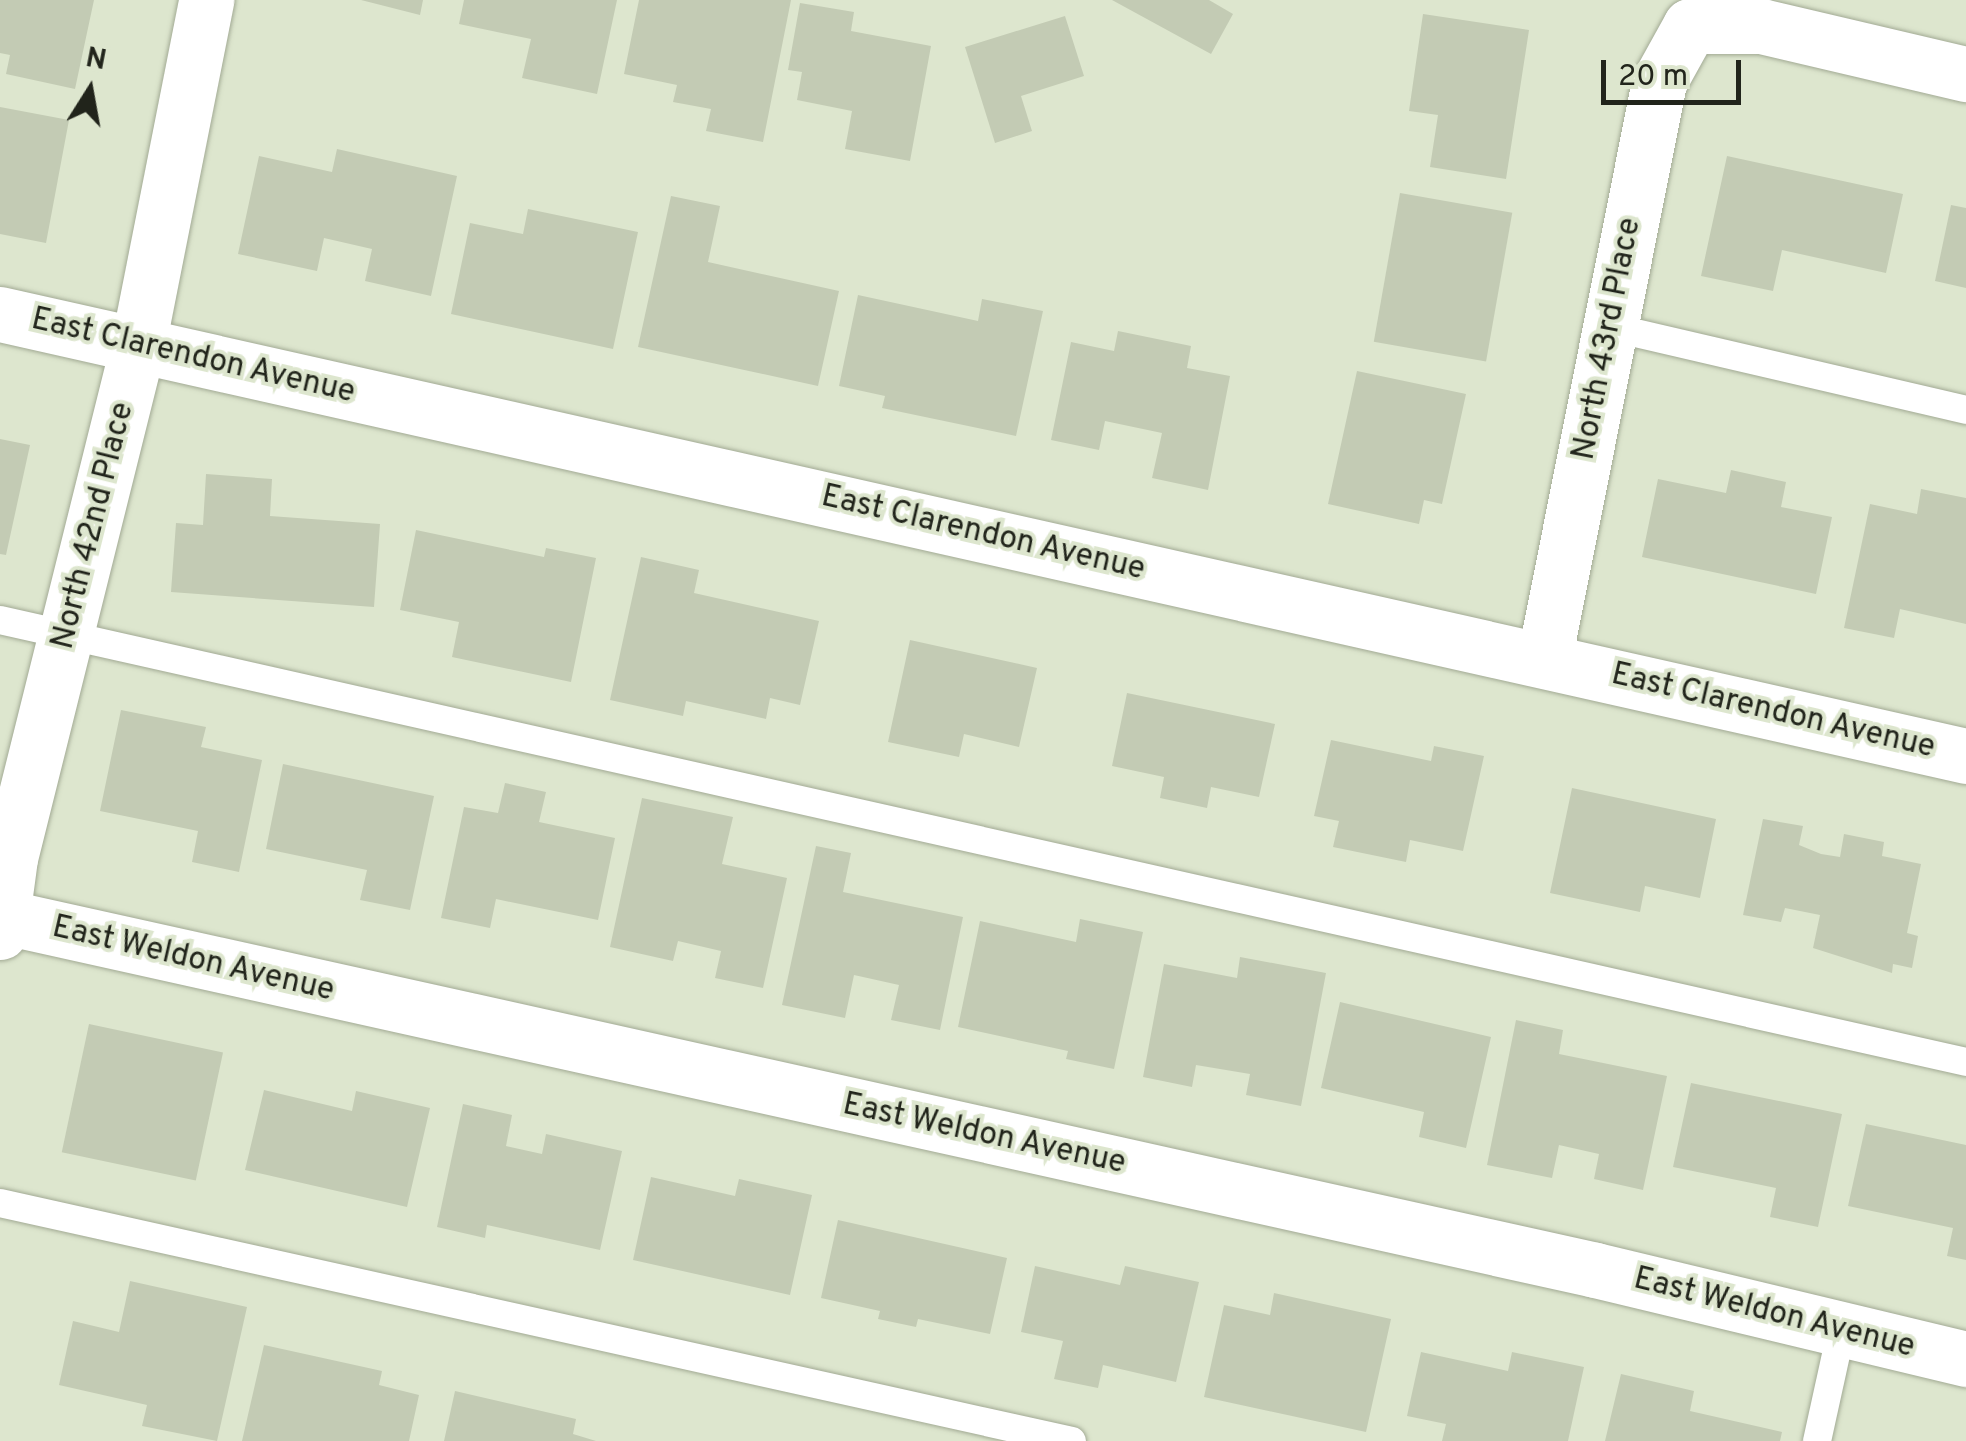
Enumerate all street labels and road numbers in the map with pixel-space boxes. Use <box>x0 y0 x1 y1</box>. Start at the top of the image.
street label: North 43rd Place <box>1566 215 1650 463</box>
street label: East Clarendon Avenue <box>27 301 359 413</box>
street label: North 42nd Place <box>45 399 143 653</box>
street label: East Clarendon Avenue <box>817 478 1149 590</box>
street label: East Clarendon Avenue <box>1607 656 1939 768</box>
street label: East Weldon Avenue <box>47 909 339 1011</box>
street label: East Weldon Avenue <box>838 1086 1130 1184</box>
street label: East Weldon Avenue <box>1629 1260 1919 1368</box>

